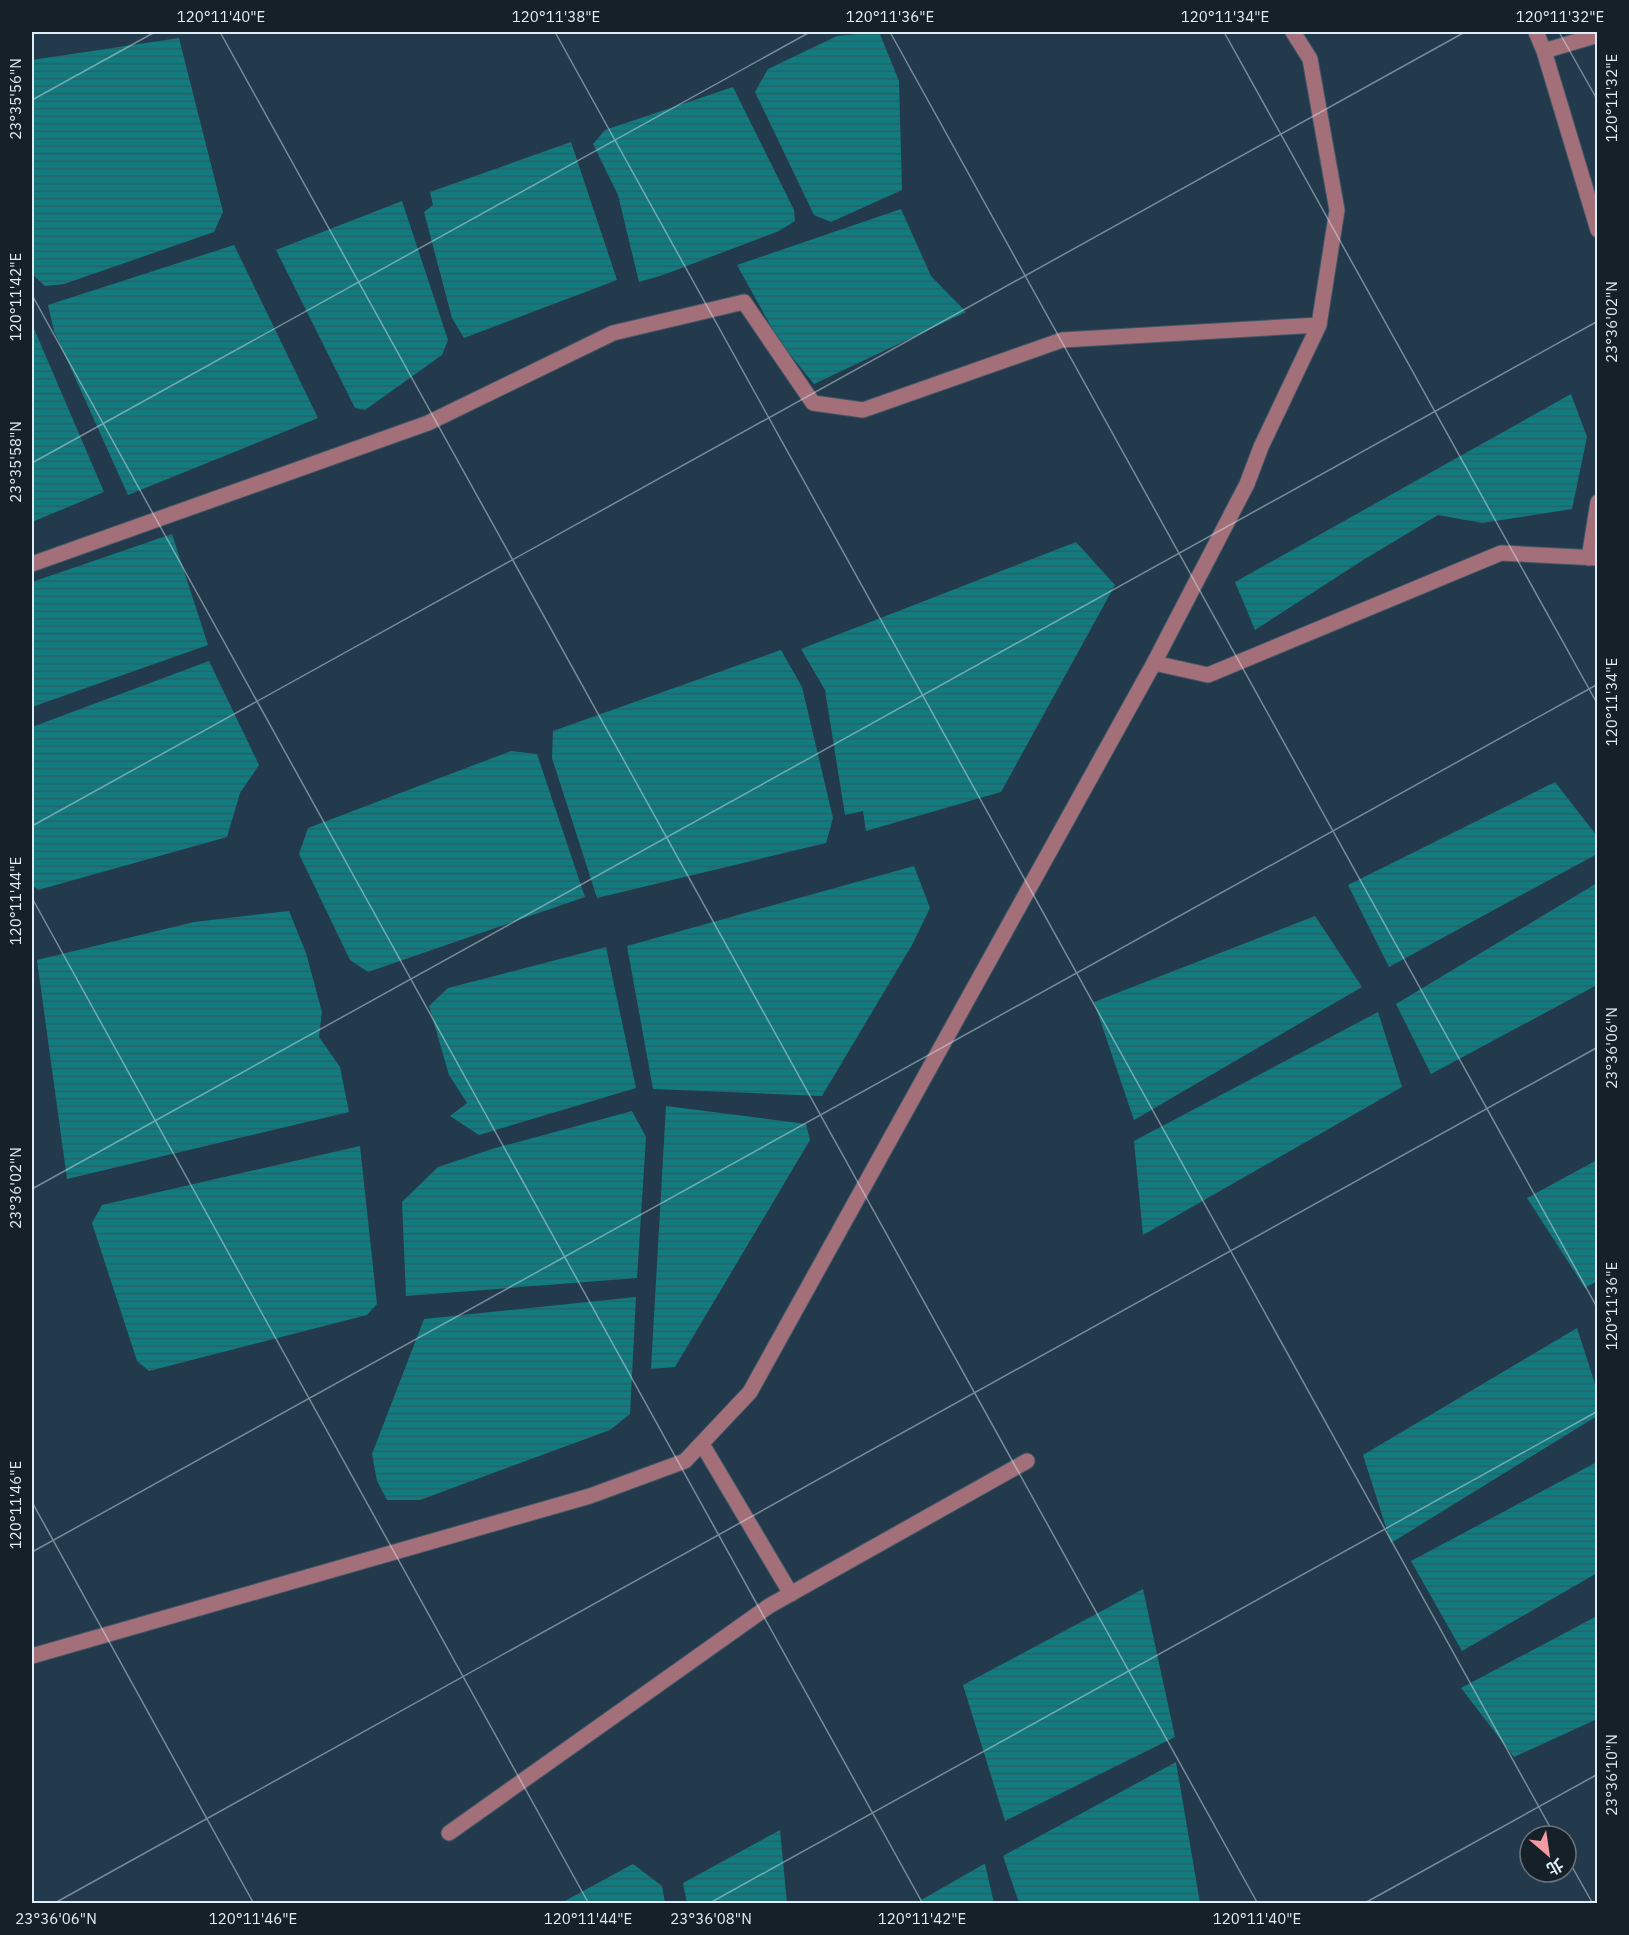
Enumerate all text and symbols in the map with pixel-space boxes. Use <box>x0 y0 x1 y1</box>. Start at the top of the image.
text: 120°11'40"E <box>177 7 265 26</box>
text: 120°11'38"E <box>512 7 600 26</box>
text: 120°11'36"E <box>846 7 934 26</box>
text: 120°11'34"E <box>1181 7 1269 26</box>
text: 120°11'32"E <box>1516 7 1604 26</box>
text: 120°11'32"E <box>1602 54 1621 142</box>
text: 23°35'56"N <box>6 58 25 140</box>
text: 120°11'42"E <box>6 253 25 341</box>
text: 23°36'02"N <box>1602 281 1621 363</box>
text: 23°35'58"N <box>6 421 25 503</box>
text: 120°11'34"E <box>1602 658 1621 746</box>
text: 120°11'44"E <box>6 857 25 945</box>
text: 23°36'06"N <box>1602 1007 1621 1089</box>
text: 23°36'02"N <box>6 1147 25 1229</box>
text: 120°11'36"E <box>1602 1262 1621 1350</box>
text: 120°11'46"E <box>6 1461 25 1549</box>
text: 23°36'10"N <box>1602 1734 1621 1816</box>
north arrow <box>1518 1824 1578 1884</box>
text: 北 <box>1543 1854 1567 1880</box>
text: 23°36'06"N <box>15 1909 97 1928</box>
text: 120°11'46"E <box>209 1909 297 1928</box>
text: 120°11'44"E <box>544 1909 632 1928</box>
text: 23°36'08"N <box>670 1909 752 1928</box>
text: 120°11'42"E <box>878 1909 966 1928</box>
text: 120°11'40"E <box>1213 1909 1301 1928</box>

